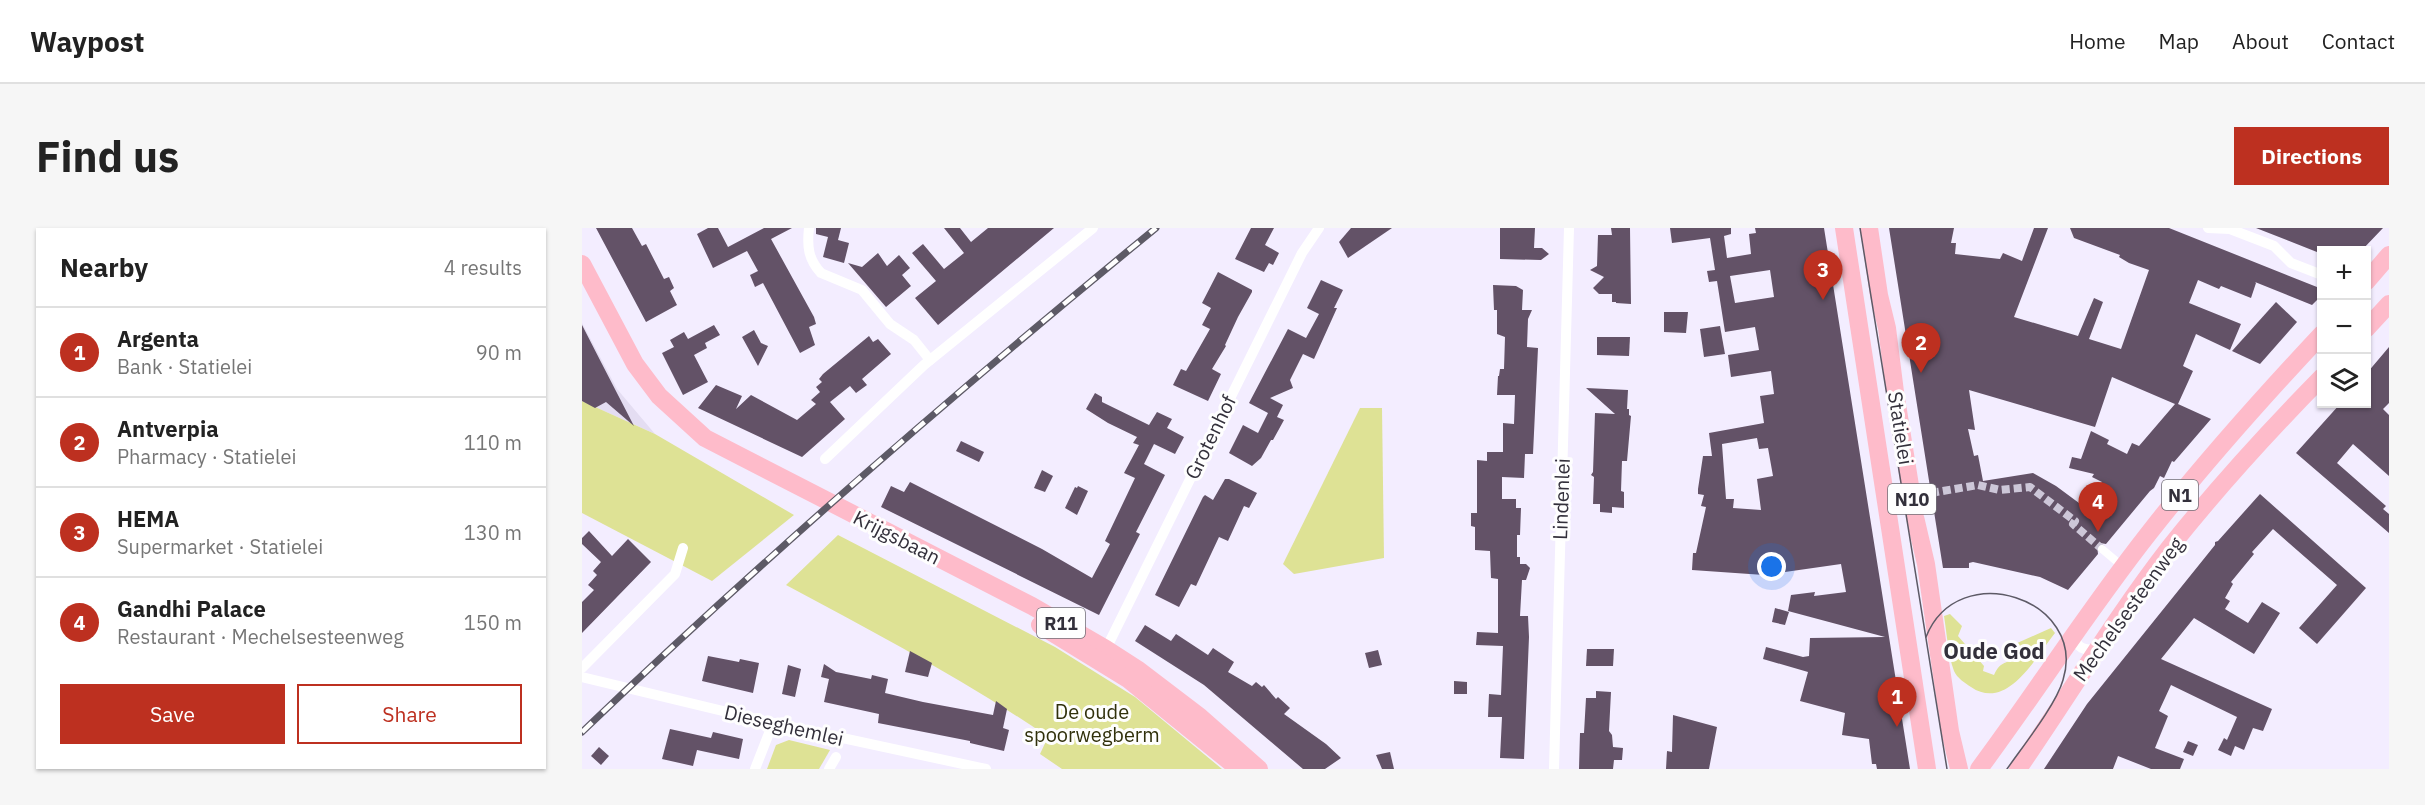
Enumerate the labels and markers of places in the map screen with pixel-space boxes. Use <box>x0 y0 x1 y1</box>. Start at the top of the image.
pin: 3 <box>1804 250 1842 300</box>
pin: 2 <box>1902 324 1940 373</box>
pin: 4 <box>2078 482 2118 532</box>
pin: 1 <box>1878 678 1916 727</box>

